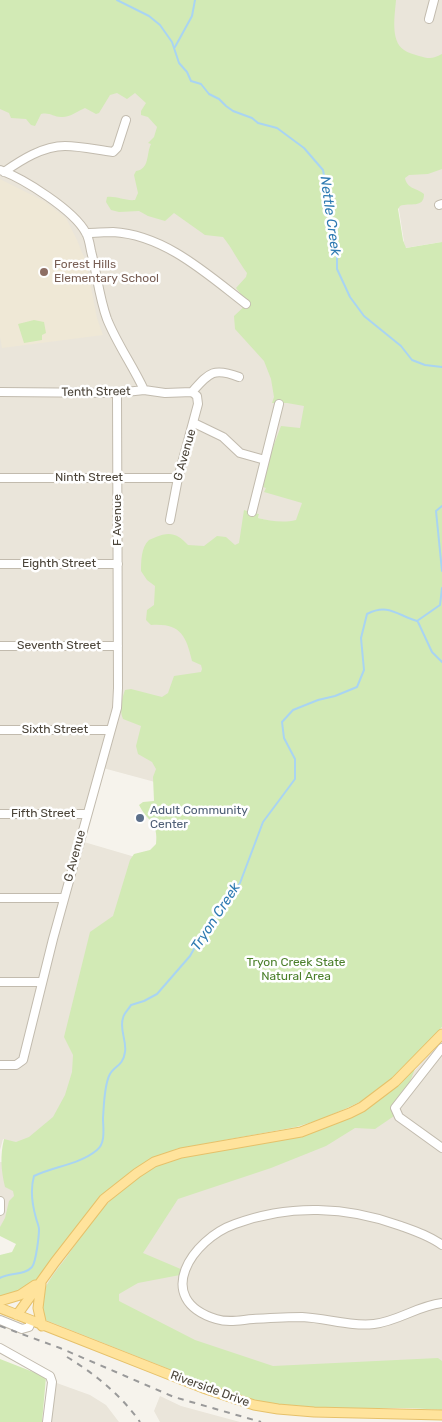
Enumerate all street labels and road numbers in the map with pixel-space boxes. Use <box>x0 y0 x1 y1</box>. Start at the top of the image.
street label: Tenth Street <box>61 384 131 400</box>
street label: G Avenue <box>171 427 199 483</box>
street label: Ninth Street <box>55 471 123 485</box>
street label: F Avenue <box>111 494 125 546</box>
street label: Eighth Street <box>22 557 96 571</box>
street label: Seventh Street <box>17 639 101 653</box>
street label: Sixth Street <box>22 723 88 737</box>
street label: Fifth Street <box>11 807 75 821</box>
street label: G Avenue <box>61 828 89 884</box>
street label: Riverside Drive <box>168 1368 252 1410</box>

